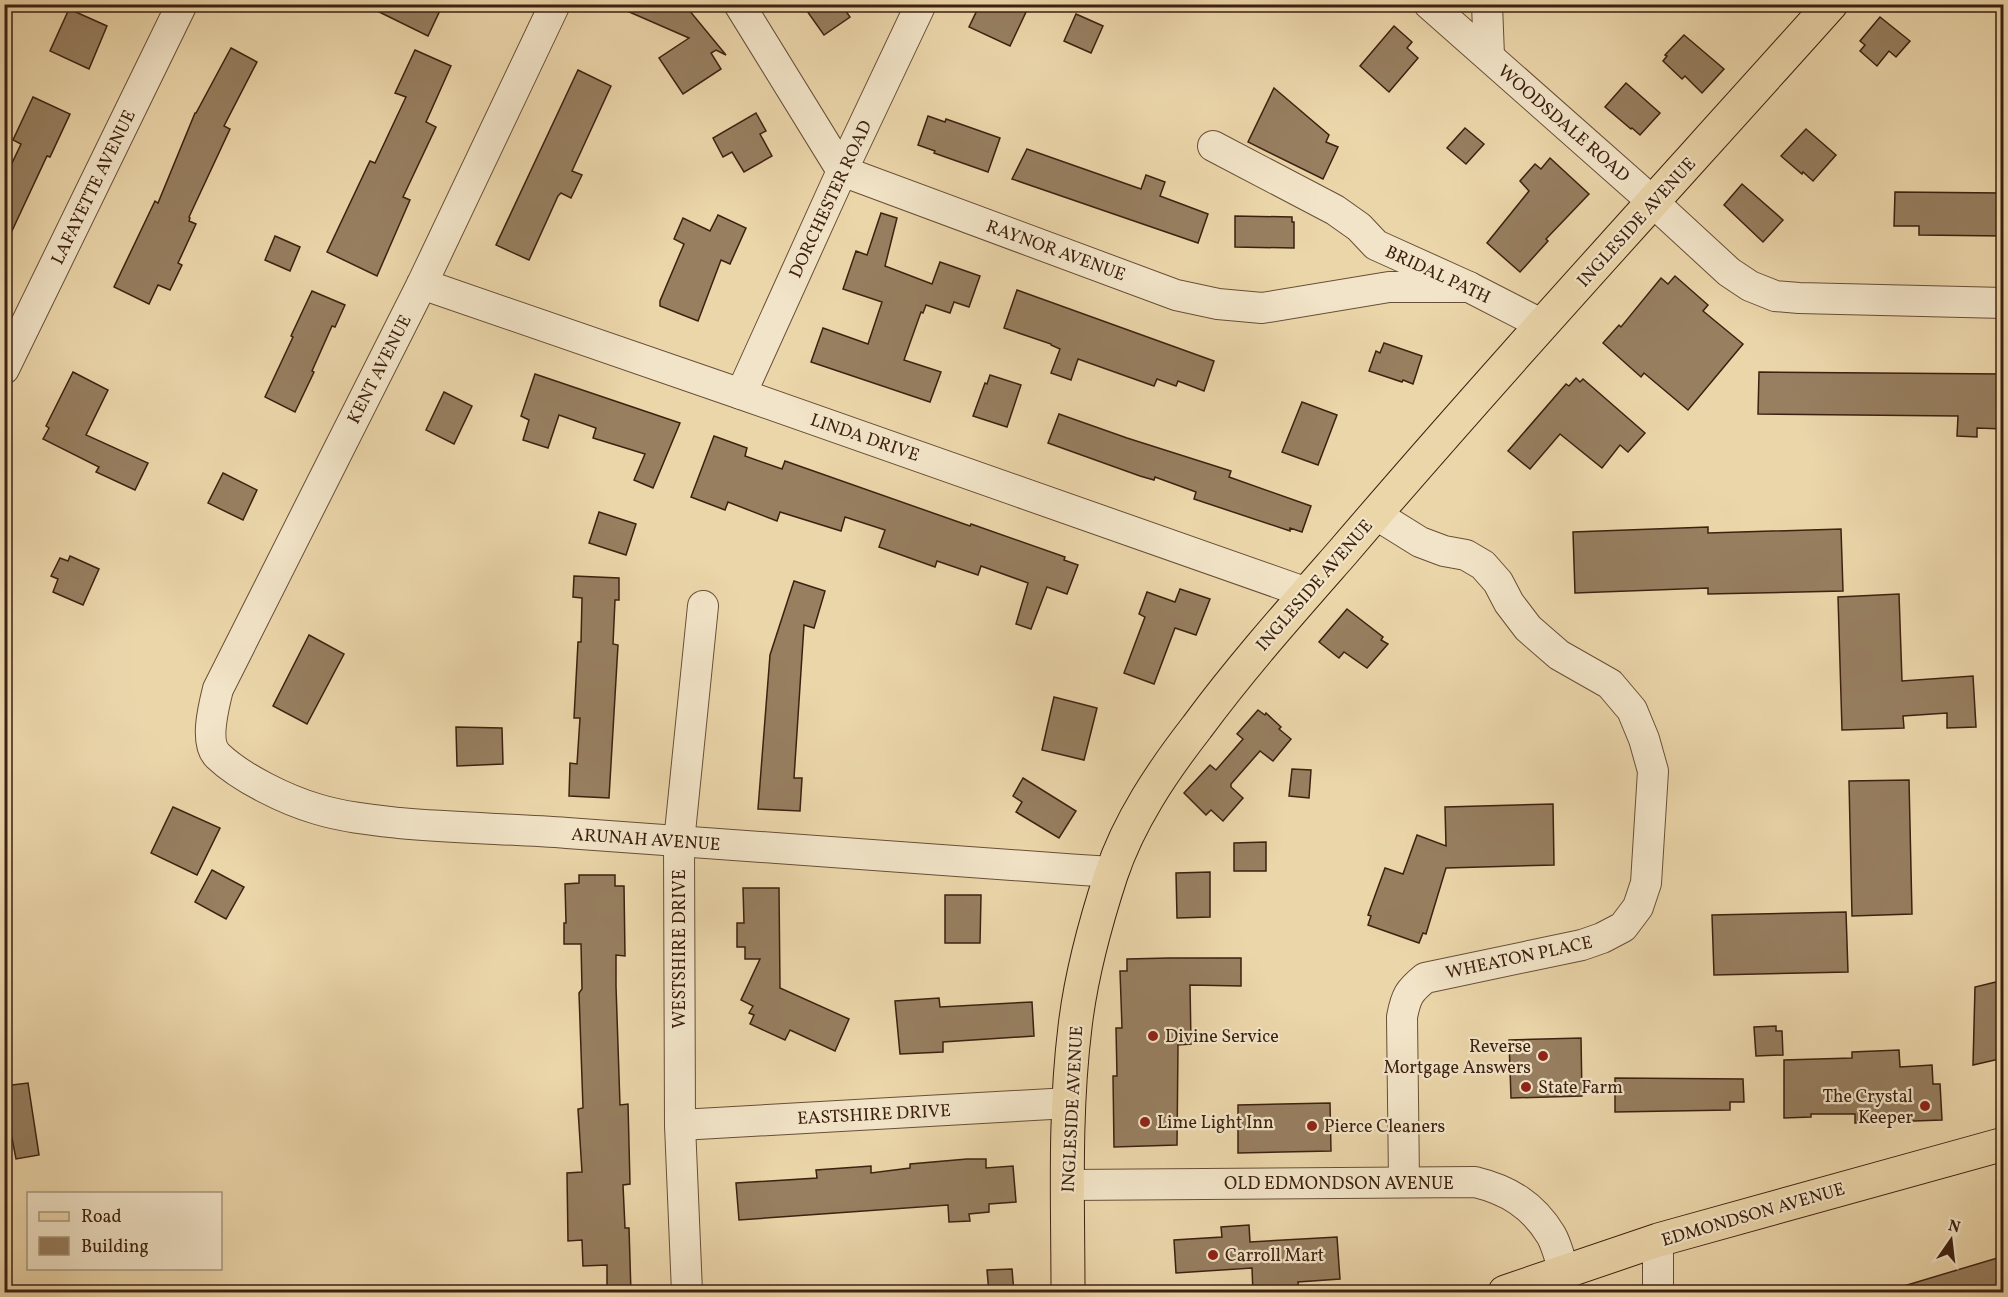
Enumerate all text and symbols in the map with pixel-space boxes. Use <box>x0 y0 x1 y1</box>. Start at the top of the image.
street label: WOODSDALE ROAD <box>1491 60 1635 189</box>
street label: LAFAYETTE AVENUE <box>46 106 143 269</box>
street label: DORCHESTER ROAD <box>784 117 879 283</box>
street label: INGLESIDE AVENUE <box>1572 152 1702 293</box>
street label: RAYNOR AVENUE <box>982 215 1129 288</box>
street label: BRIDAL PATH <box>1381 240 1494 311</box>
street label: KENT AVENUE <box>342 311 419 429</box>
street label: LINDA DRIVE <box>807 408 923 469</box>
street label: INGLESIDE AVENUE <box>1251 515 1379 657</box>
street label: ARUNAH AVENUE <box>570 823 721 858</box>
street label: WESTSHIRE DRIVE <box>668 869 693 1029</box>
street label: WHEATON PLACE <box>1444 931 1595 986</box>
street label: INGLESIDE AVENUE <box>1057 1025 1090 1193</box>
place label: Divine Service <box>1165 1025 1279 1050</box>
marker: Divine Service <box>1146 1029 1160 1043</box>
place label: Reverse Mortgage Answers <box>1383 1035 1531 1081</box>
marker: Reverse Mortgage Answers <box>1536 1049 1550 1063</box>
place label: State Farm <box>1538 1076 1623 1101</box>
marker: State Farm <box>1519 1080 1533 1094</box>
place label: The Crystal Keeper <box>1823 1085 1913 1131</box>
street label: EASTSHIRE DRIVE <box>797 1099 952 1132</box>
marker: The Crystal Keeper <box>1918 1099 1932 1113</box>
place label: Lime Light Inn <box>1157 1111 1274 1136</box>
marker: Lime Light Inn <box>1138 1115 1152 1129</box>
place label: Pierce Cleaners <box>1324 1115 1445 1140</box>
marker: Pierce Cleaners <box>1305 1119 1319 1133</box>
street label: OLD EDMONDSON AVENUE <box>1224 1172 1454 1197</box>
street label: EDMONDSON AVENUE <box>1659 1177 1848 1254</box>
legend <box>27 1192 222 1270</box>
text: Road <box>81 1205 122 1230</box>
north arrow <box>1921 1210 1981 1270</box>
text: N <box>1946 1215 1963 1240</box>
text: Building <box>81 1235 149 1260</box>
place label: Carroll Mart <box>1225 1244 1324 1269</box>
marker: Carroll Mart <box>1206 1248 1220 1262</box>

